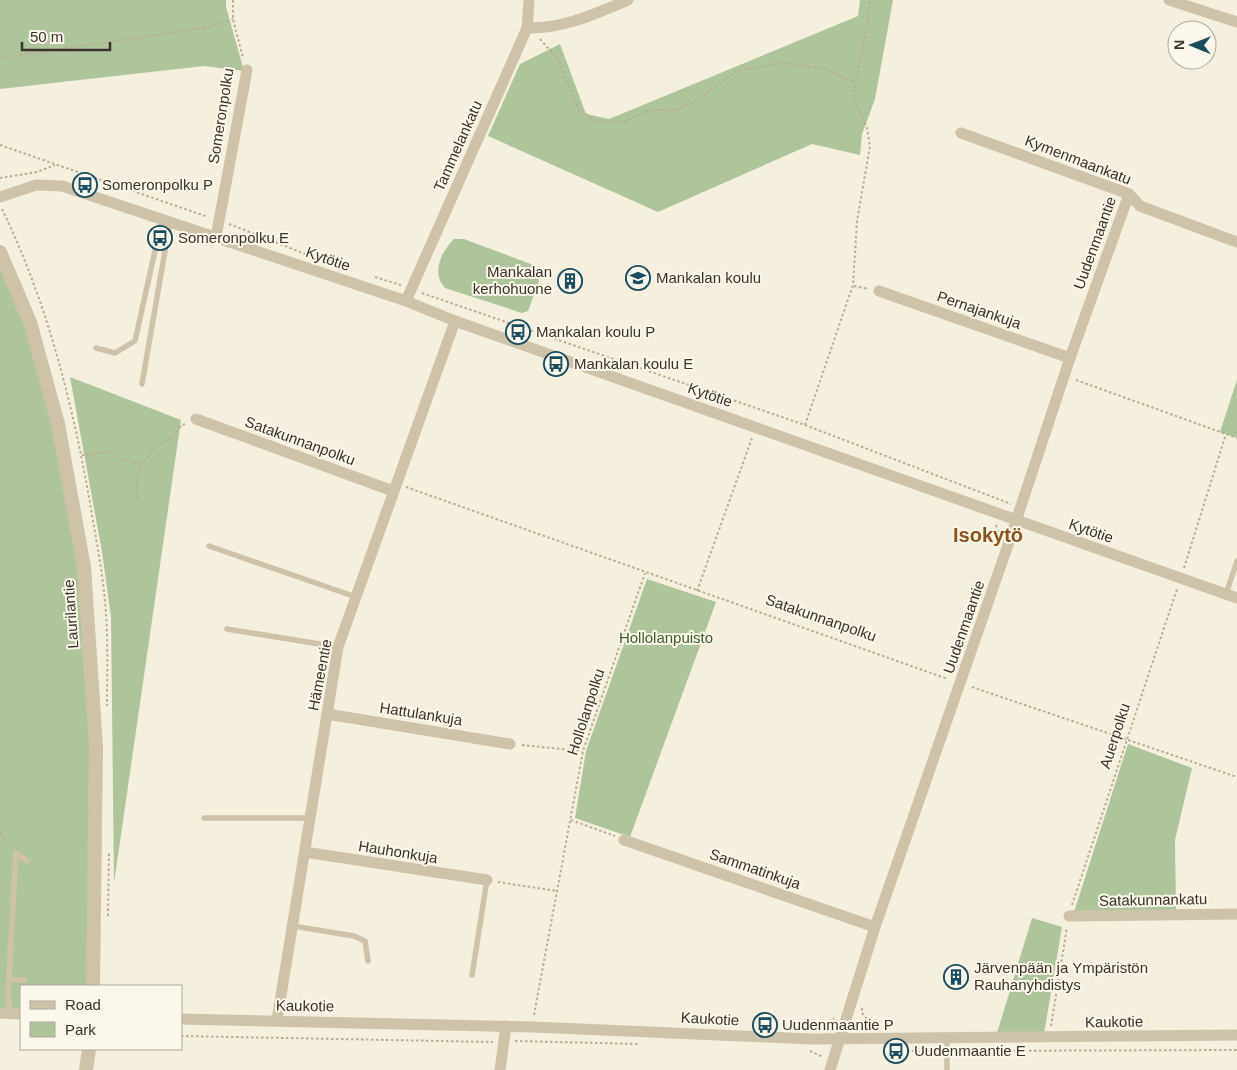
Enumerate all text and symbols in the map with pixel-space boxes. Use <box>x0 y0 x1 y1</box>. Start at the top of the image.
scale bar <box>22 20 110 52</box>
north arrow <box>1167 20 1217 70</box>
text: 50 m <box>30 28 63 45</box>
text: N <box>1171 40 1187 50</box>
street label: Someronpolku <box>205 67 236 165</box>
street label: Tammelankatu <box>430 98 485 194</box>
street label: Kymenmaankatu <box>1023 131 1134 188</box>
bus stop icon: Someronpolku P <box>72 172 98 198</box>
place label: Someronpolku P <box>102 176 213 193</box>
street label: Uudenmaantie <box>1070 194 1119 292</box>
bus stop icon: Someronpolku E <box>147 225 173 251</box>
place label: Someronpolku E <box>178 229 289 246</box>
street label: Kytötie <box>304 243 353 274</box>
place label: Mankalan kerhohuone <box>473 263 552 297</box>
school or university icon: Mankalan koulu <box>625 265 651 291</box>
building icon: Mankalan kerhohuone <box>557 268 583 294</box>
place label: Mankalan koulu <box>656 269 761 286</box>
street label: Pernajankuja <box>935 287 1024 332</box>
bus stop icon: Mankalan koulu P <box>505 319 531 345</box>
place label: Mankalan koulu P <box>536 323 655 340</box>
bus stop icon: Mankalan koulu E <box>543 351 569 377</box>
place label: Mankalan koulu E <box>574 355 693 372</box>
street label: Kytötie <box>686 379 735 410</box>
street label: Satakunnanpolku <box>243 413 358 468</box>
street label: Kytötie <box>1067 515 1116 546</box>
district label: Isokytö <box>953 524 1023 546</box>
street label: Uudenmaantie <box>940 578 987 676</box>
street label: Laurilantie <box>60 579 81 649</box>
street label: Satakunnanpolku <box>764 591 879 644</box>
park label: Hollolanpuisto <box>619 629 713 646</box>
street label: Hämeentie <box>304 638 335 712</box>
street label: Hollolanpolku <box>564 666 608 757</box>
street label: Hattulankuja <box>379 699 464 729</box>
street label: Auerpolku <box>1096 701 1133 771</box>
street label: Hauhonkuja <box>357 837 440 866</box>
street label: Sammatinkuja <box>707 845 803 892</box>
street label: Satakunnankatu <box>1099 890 1207 909</box>
place label: Järvenpään ja Ympäristön Rauhanyhdistys <box>974 959 1148 993</box>
building icon: Järvenpään ja Ympäristön Rauhanyhdistys <box>943 964 969 990</box>
legend <box>20 985 182 1050</box>
text: Road <box>65 996 101 1013</box>
street label: Kaukotie <box>276 996 334 1015</box>
street label: Kaukotie <box>680 1008 740 1029</box>
bus stop icon: Uudenmaantie P <box>752 1012 778 1038</box>
street label: Kaukotie <box>1085 1012 1143 1031</box>
place label: Uudenmaantie P <box>782 1016 894 1033</box>
text: Park <box>65 1021 96 1038</box>
bus stop icon: Uudenmaantie E <box>883 1038 909 1064</box>
place label: Uudenmaantie E <box>914 1042 1026 1059</box>

